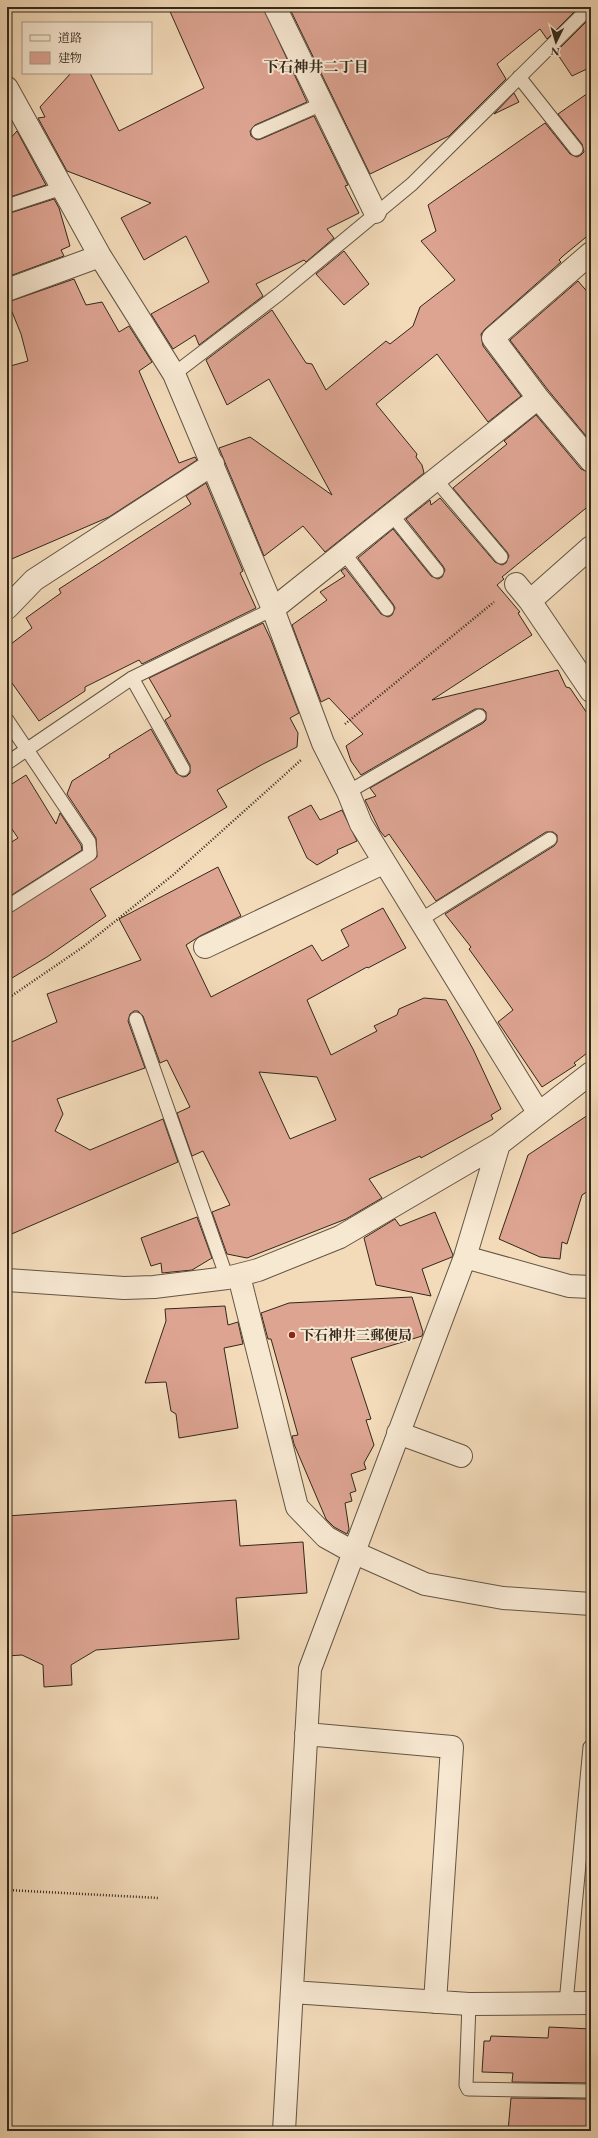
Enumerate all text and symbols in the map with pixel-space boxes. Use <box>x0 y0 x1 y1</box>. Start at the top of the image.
legend <box>22 22 152 74</box>
north arrow <box>536 22 576 62</box>
text: 道路 <box>58 30 82 46</box>
text: N <box>550 45 560 59</box>
text: 建物 <box>58 50 82 66</box>
district label: 下石神井二丁目 <box>263 57 369 76</box>
place label: 下石神井三郵便局 <box>300 1326 412 1344</box>
marker: 下石神井三郵便局 <box>287 1330 297 1340</box>

